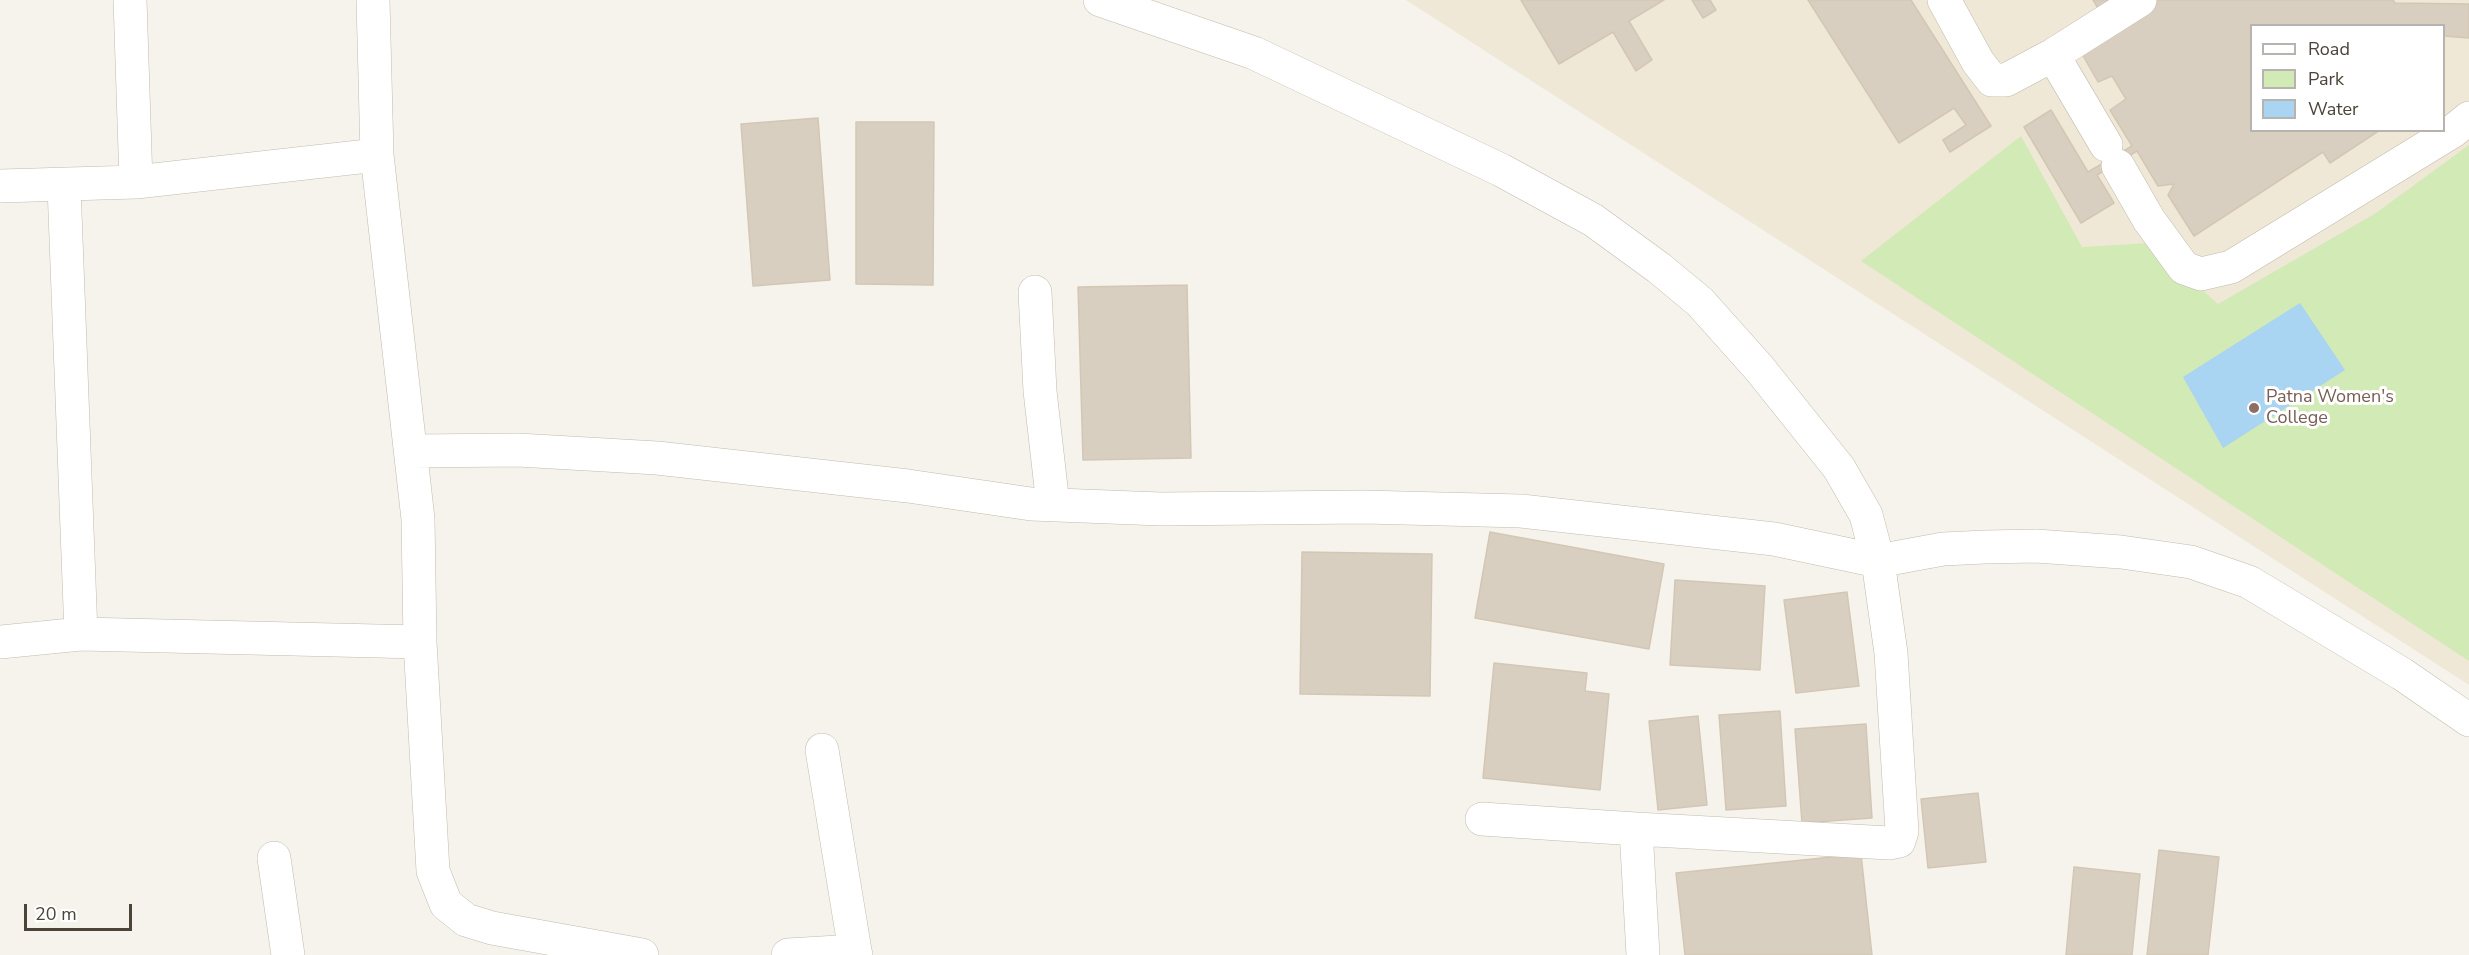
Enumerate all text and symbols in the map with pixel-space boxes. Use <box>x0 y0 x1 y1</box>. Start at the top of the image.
legend <box>2250 24 2445 132</box>
text: Road <box>2308 37 2350 61</box>
text: Park <box>2308 67 2344 91</box>
text: Water <box>2308 97 2359 121</box>
place label: Patna Women's College <box>2266 387 2394 430</box>
marker: Patna Women's College <box>2247 401 2261 415</box>
scale bar <box>27 892 135 930</box>
text: 20 m <box>35 902 77 926</box>

